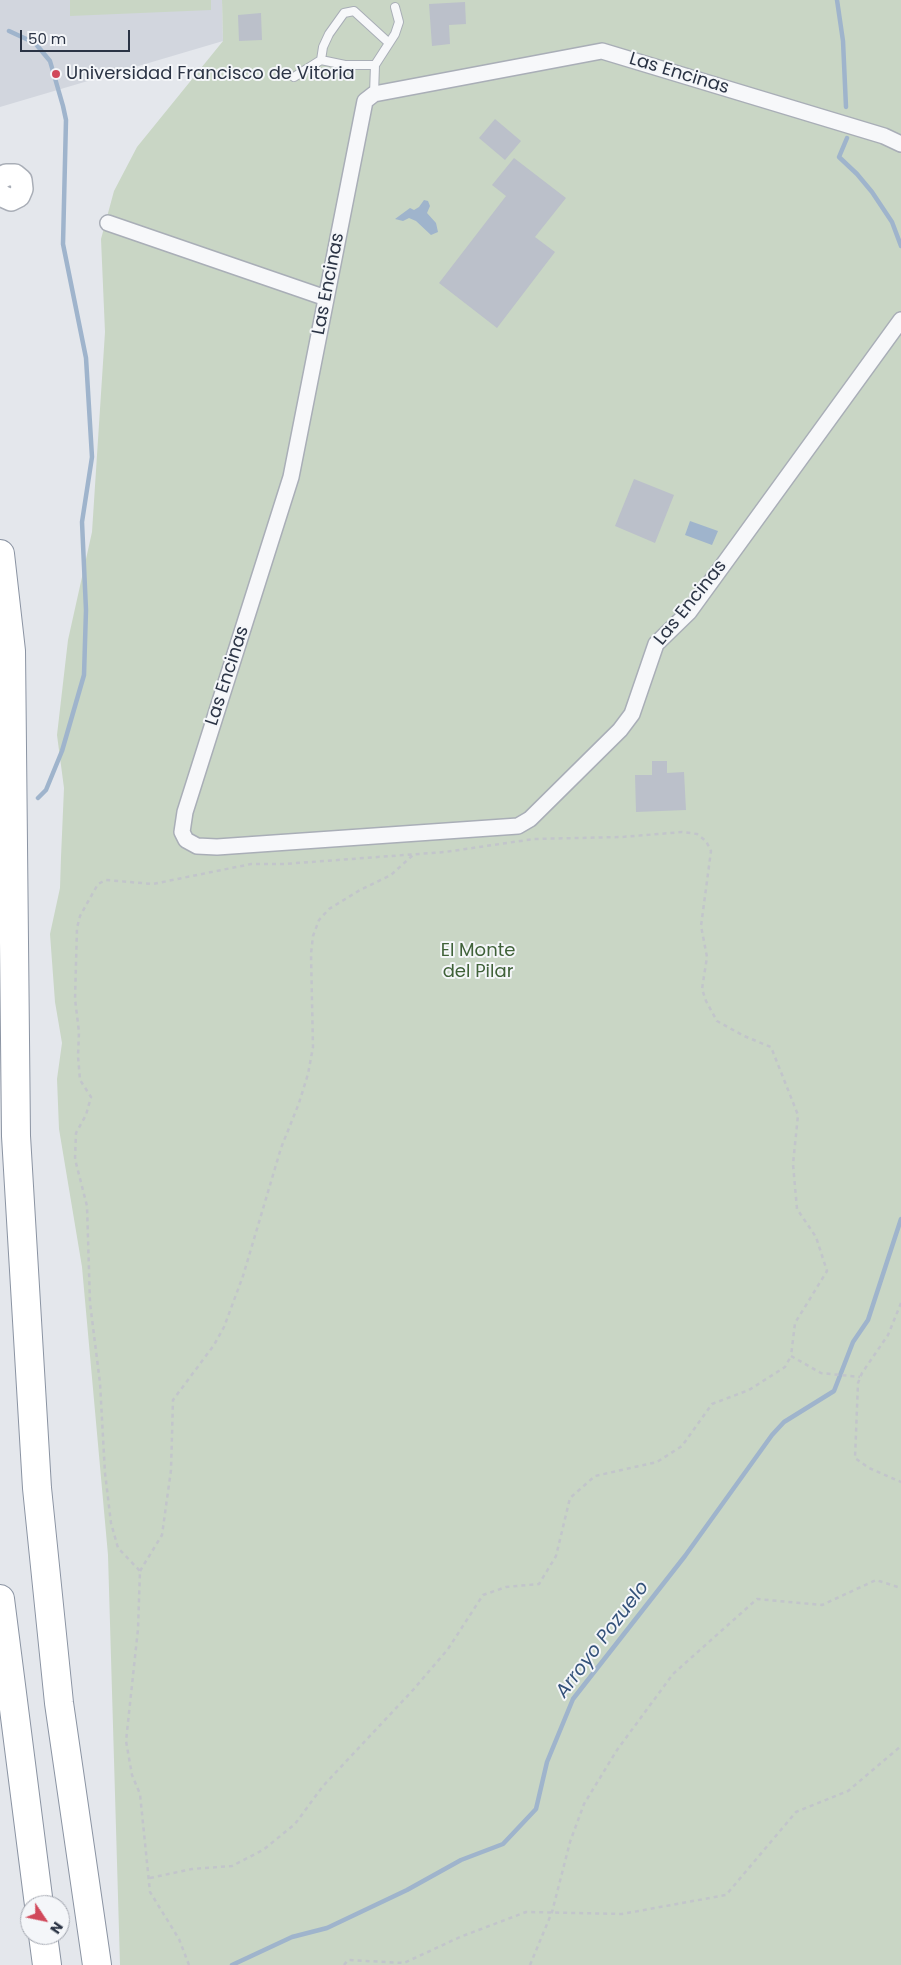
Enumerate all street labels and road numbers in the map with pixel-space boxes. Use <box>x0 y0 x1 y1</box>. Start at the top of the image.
street label: Las Encinas <box>626 49 732 99</box>
street label: Las Encinas <box>309 231 349 337</box>
street label: Las Encinas <box>650 556 732 650</box>
street label: Las Encinas <box>202 624 254 728</box>

